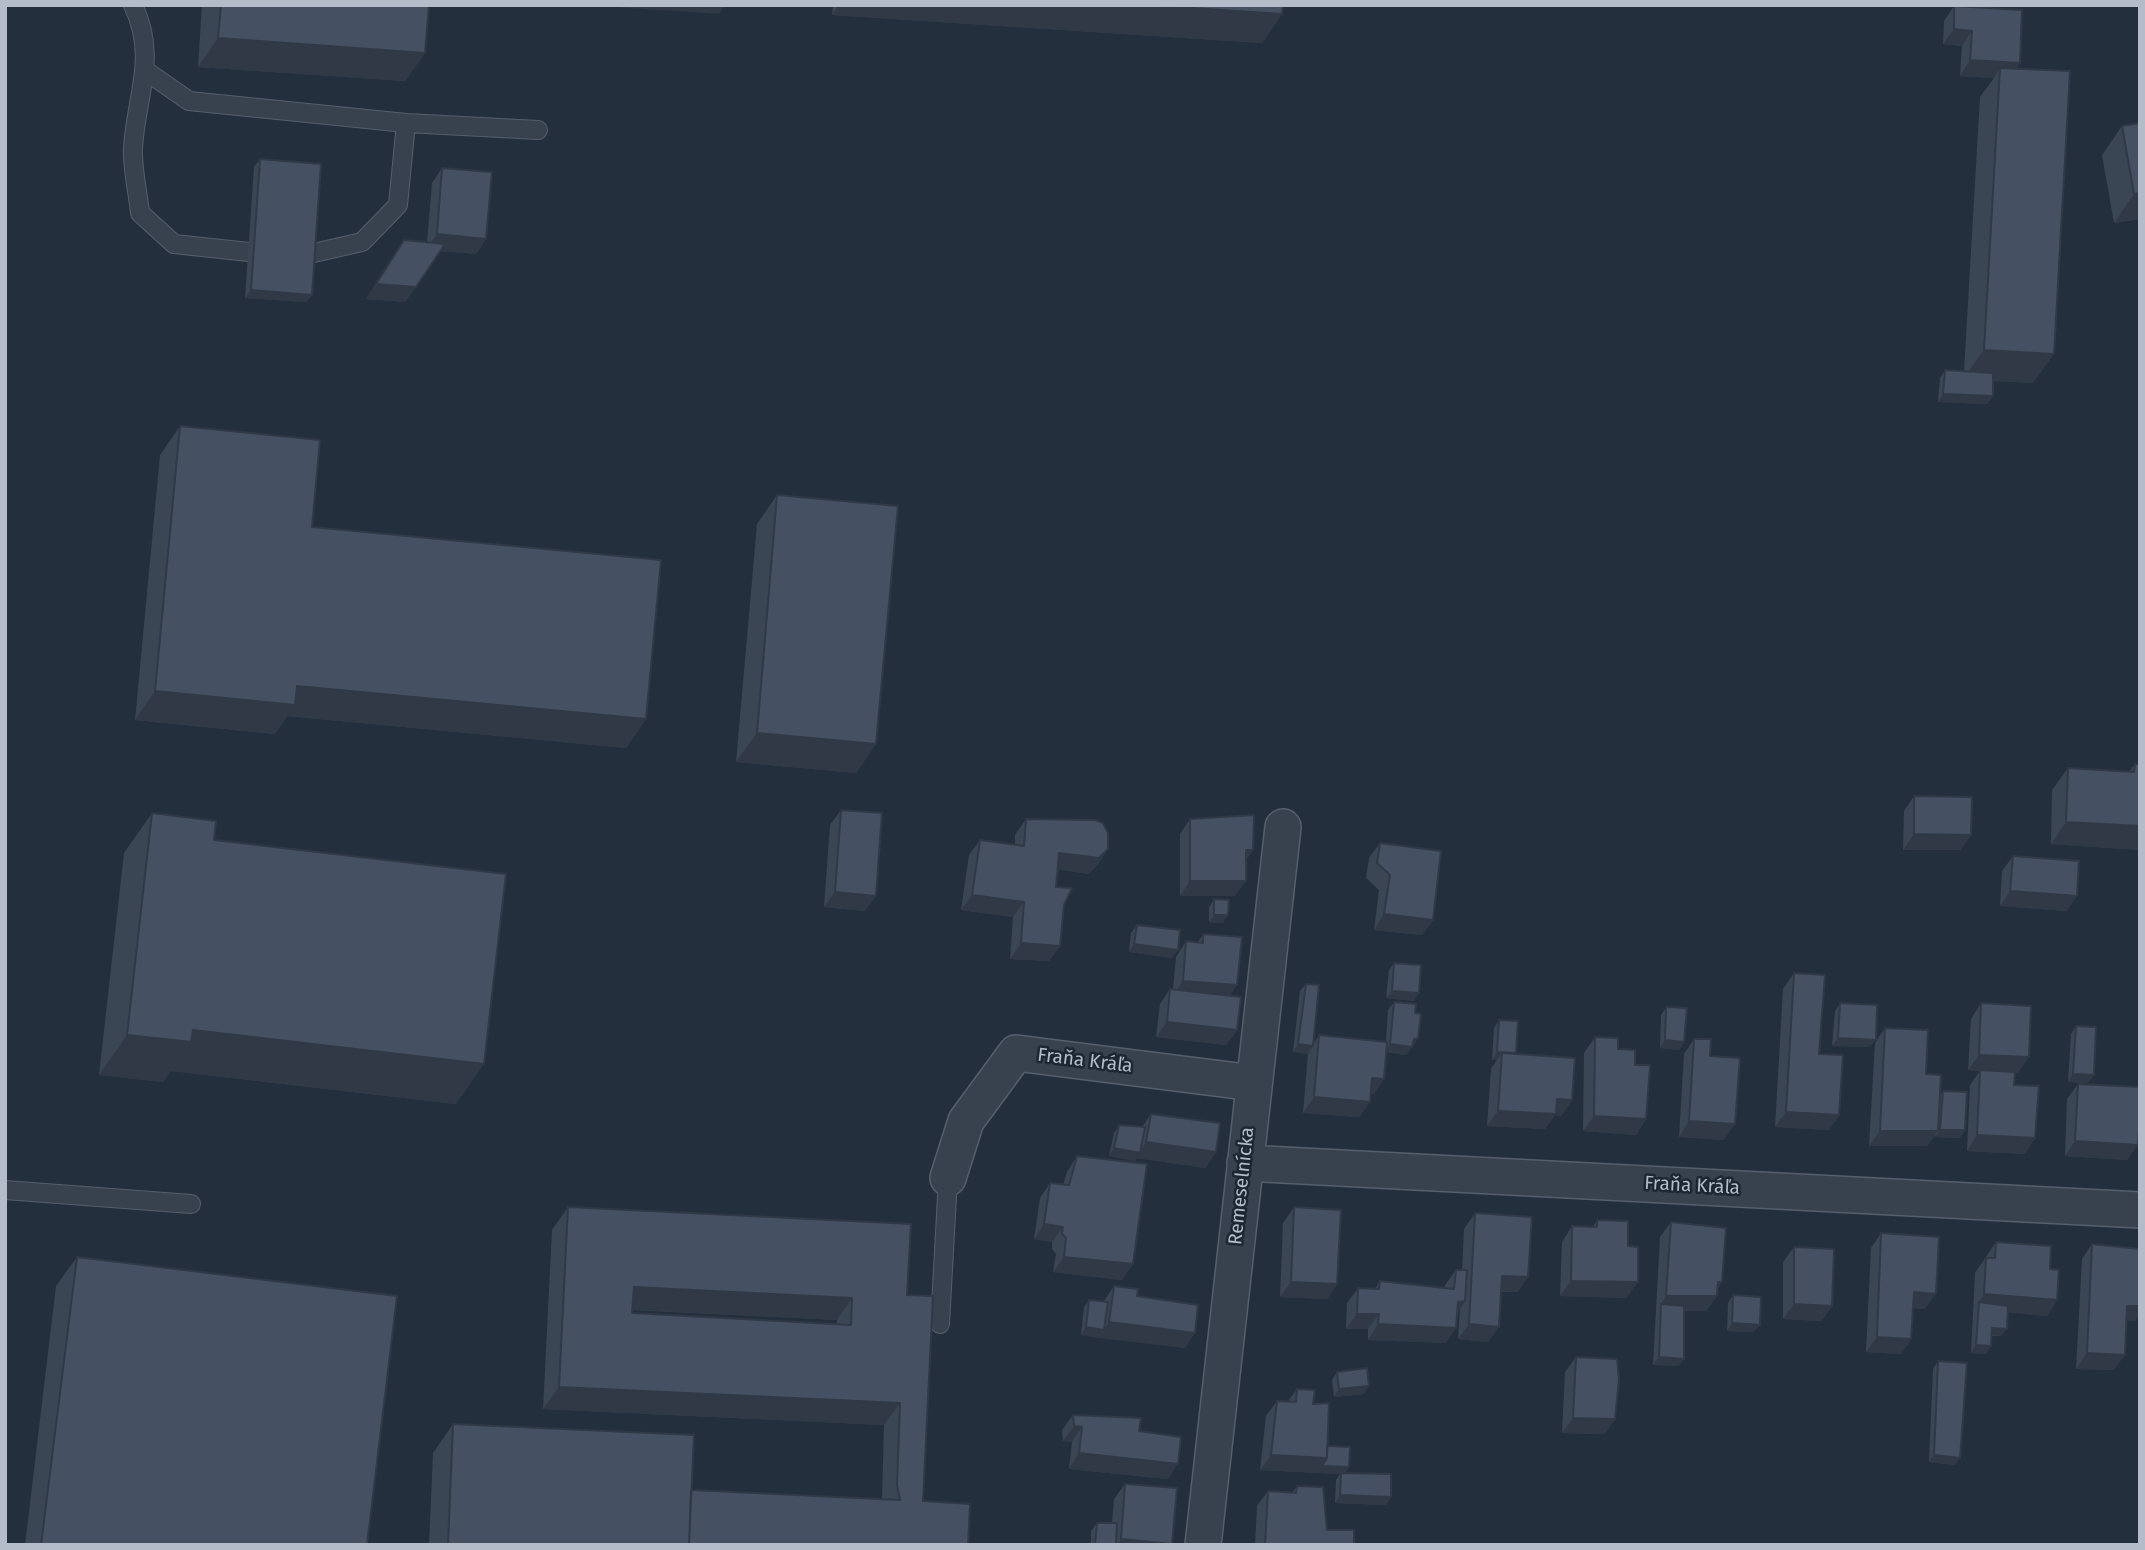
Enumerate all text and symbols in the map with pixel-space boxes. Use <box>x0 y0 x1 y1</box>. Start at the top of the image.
street label: Fraňa Kráľa <box>1036 1044 1134 1078</box>
street label: Remeselnícka <box>1224 1126 1260 1246</box>
street label: Fraňa Kráľa <box>1644 1172 1740 1200</box>

